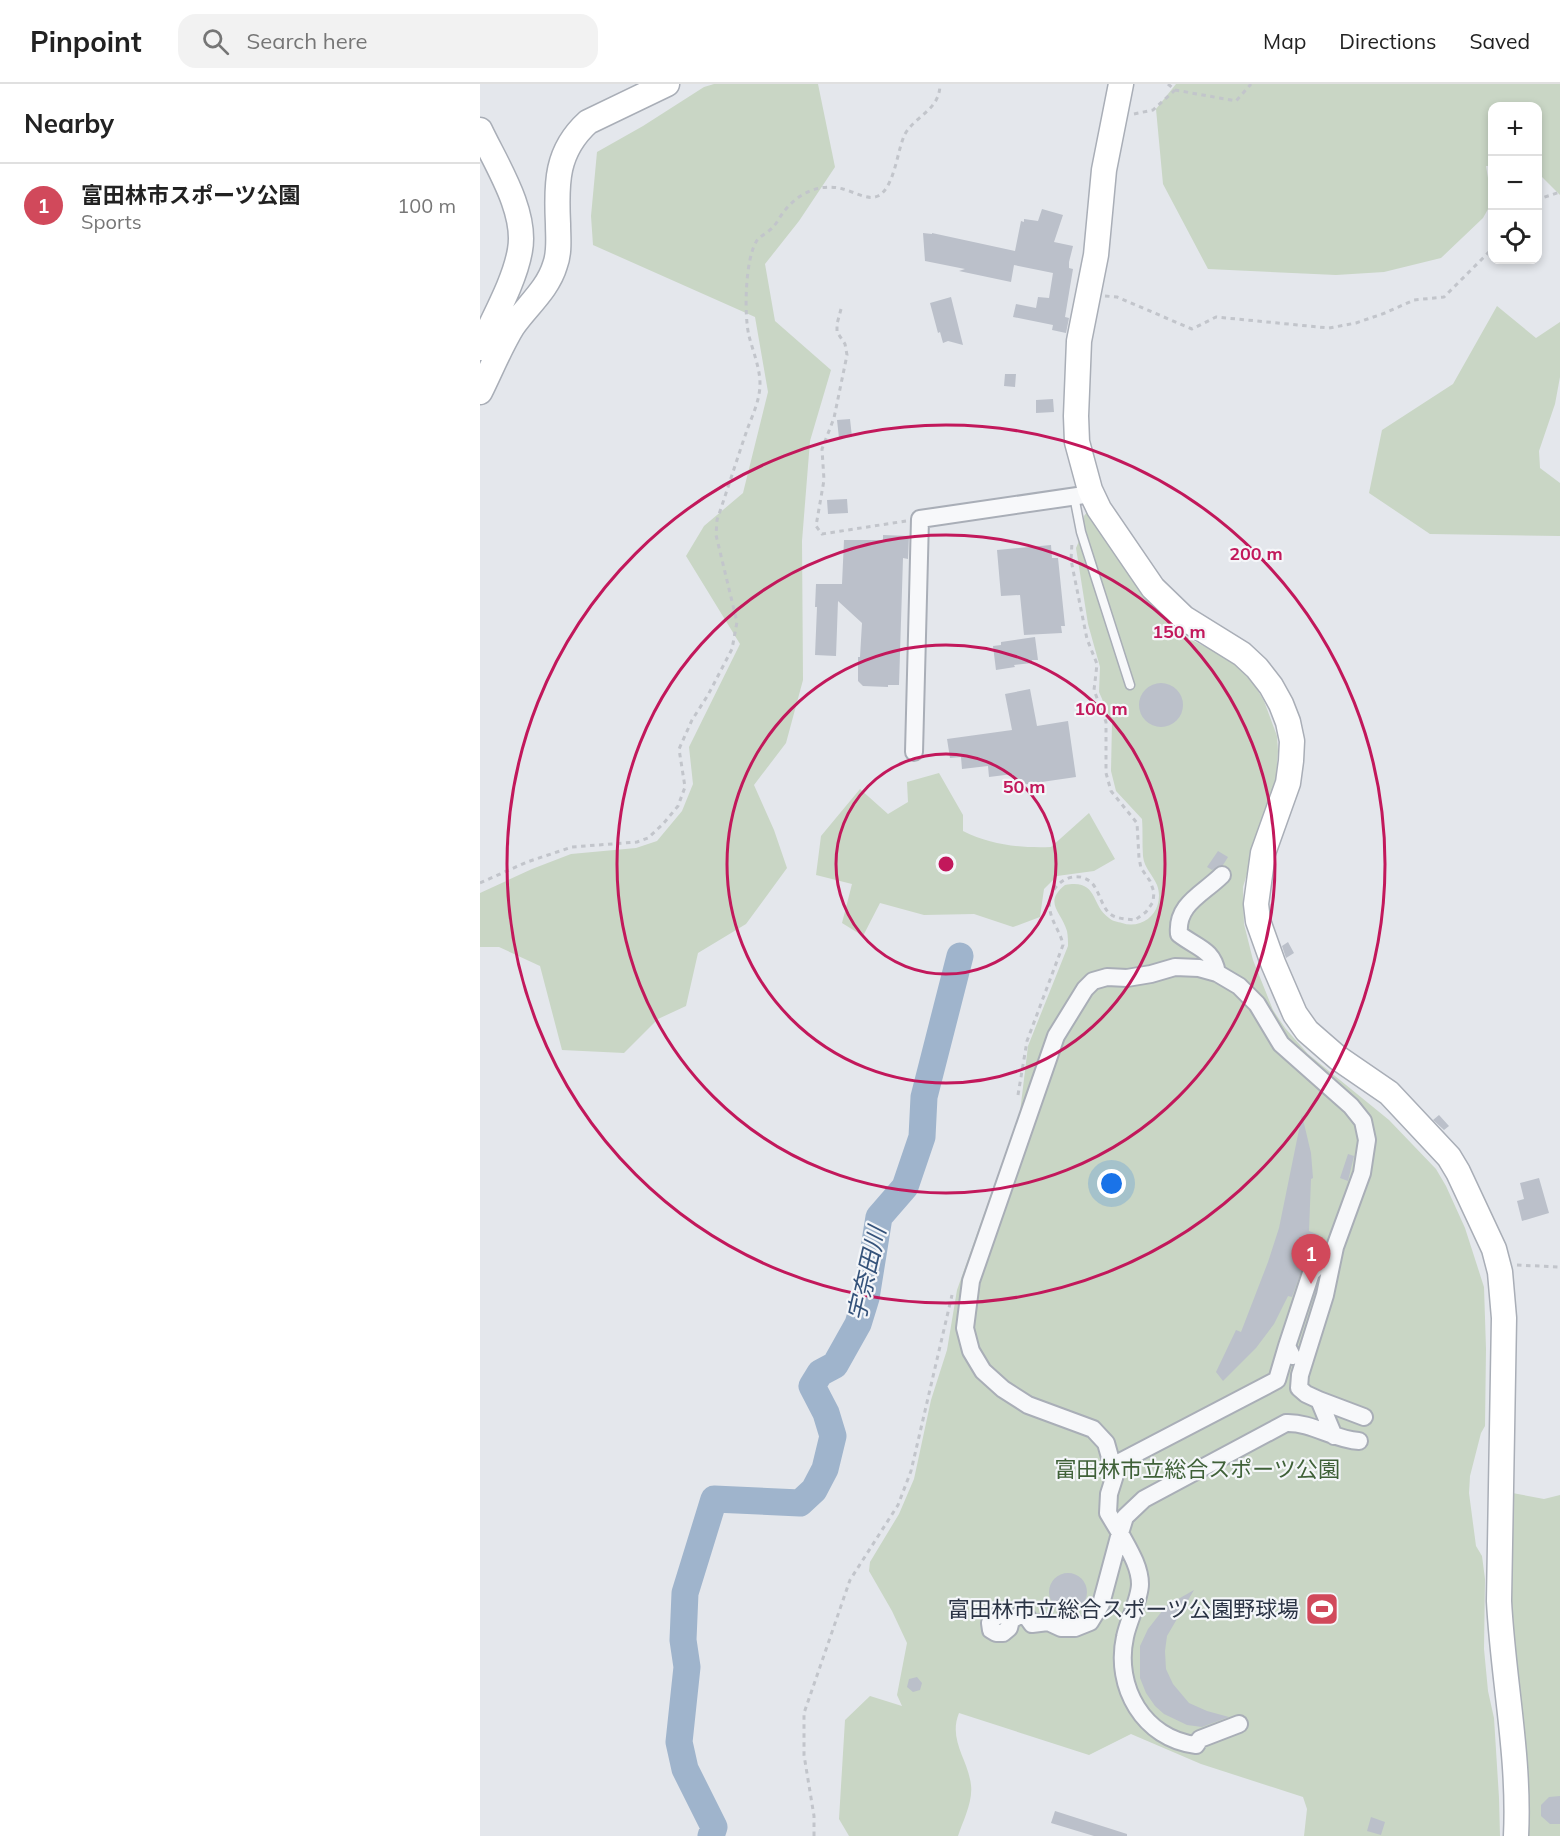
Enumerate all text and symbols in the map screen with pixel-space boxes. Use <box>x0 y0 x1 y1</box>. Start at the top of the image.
search box <box>178 14 598 68</box>
text: Pinpoint <box>30 24 142 59</box>
icon: search <box>199 25 232 58</box>
text: Search here <box>247 27 368 55</box>
text: Map <box>1263 28 1306 54</box>
text: Directions <box>1339 28 1436 54</box>
text: Saved <box>1469 28 1530 54</box>
map controls <box>1488 102 1542 264</box>
button: + <box>1488 102 1542 156</box>
text: Nearby <box>24 107 114 140</box>
button: − <box>1488 156 1542 210</box>
text: 富田林市スポーツ公園 <box>81 181 301 209</box>
text: 1 <box>38 193 50 218</box>
text: 100 m <box>397 193 456 218</box>
text: Sports <box>81 209 142 234</box>
button: locate <box>1488 210 1542 264</box>
text: 200 m <box>1229 542 1283 565</box>
text: 150 m <box>1152 620 1206 643</box>
text: 100 m <box>1074 697 1128 720</box>
text: 50 m <box>1003 775 1045 798</box>
centre of rings <box>936 854 956 874</box>
your location <box>1097 1169 1126 1198</box>
water label: 宇奈田川 <box>841 1221 892 1324</box>
pin: 1 <box>1292 1234 1330 1284</box>
park label: 富田林市立総合スポーツ公園 <box>1054 1455 1340 1483</box>
sports icon: 富田林市立総合スポーツ公園野球場 <box>1304 1591 1340 1627</box>
place label: 富田林市立総合スポーツ公園野球場 <box>947 1595 1299 1623</box>

